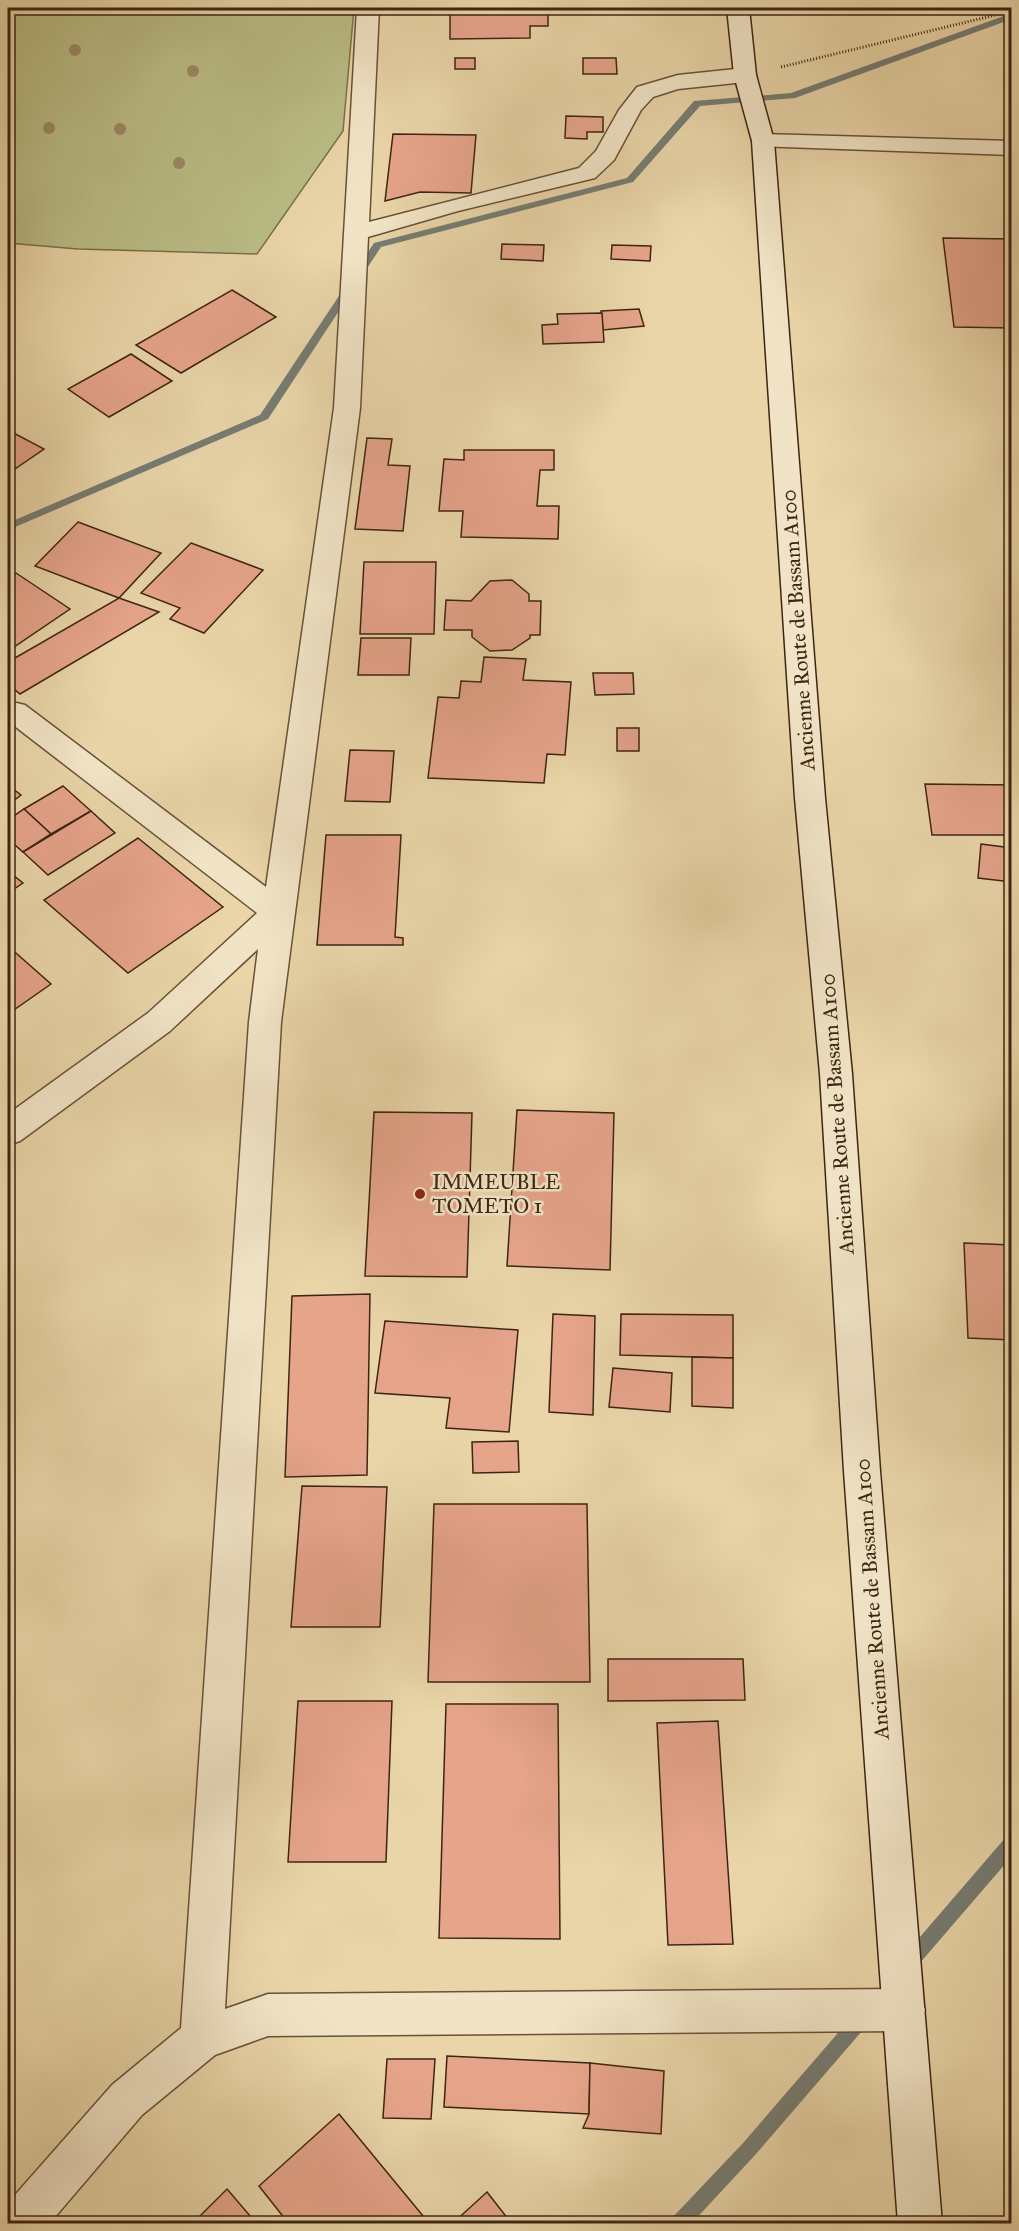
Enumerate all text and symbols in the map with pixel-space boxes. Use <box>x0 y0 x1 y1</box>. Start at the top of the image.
street label: Ancienne Route de Bassam A100 <box>775 489 821 772</box>
street label: Ancienne Route de Bassam A100 <box>814 973 860 1256</box>
place label: IMMEUBLE TOMETO 1 <box>432 1169 560 1219</box>
marker: IMMEUBLE TOMETO 1 <box>413 1187 427 1201</box>
street label: Ancienne Route de Bassam A100 <box>849 1458 895 1741</box>

